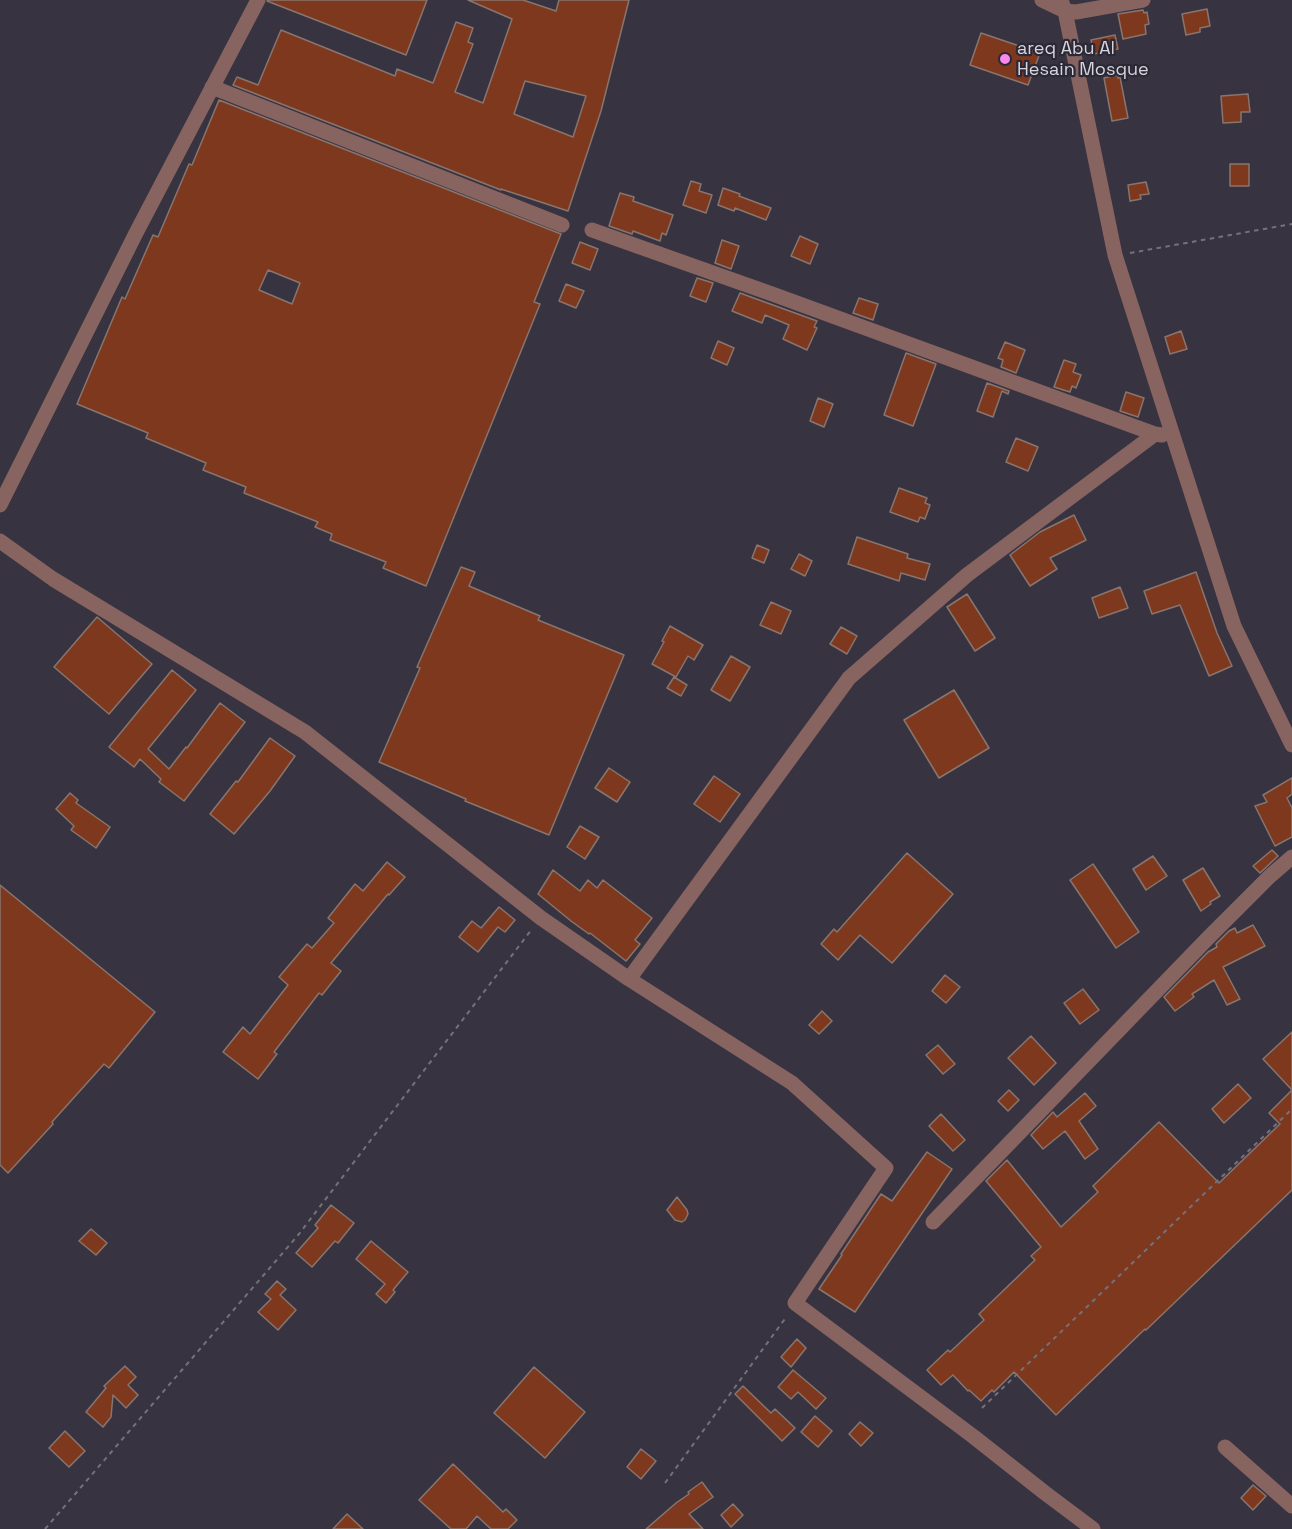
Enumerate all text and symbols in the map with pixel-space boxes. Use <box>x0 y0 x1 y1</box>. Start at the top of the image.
place label: areq Abu Al Hesain Mosque <box>1017 38 1149 80</box>
marker: areq Abu Al Hesain Mosque <box>998 52 1012 66</box>

